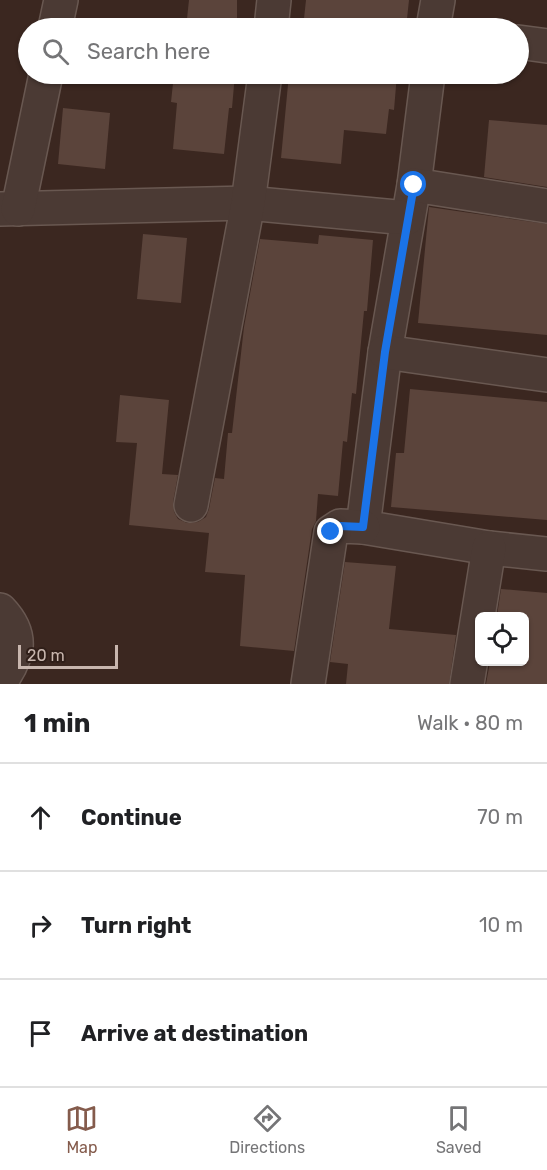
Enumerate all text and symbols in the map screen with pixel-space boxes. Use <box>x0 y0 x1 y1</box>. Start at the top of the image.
search box <box>18 18 529 84</box>
icon: search <box>39 35 72 68</box>
text: Search here <box>87 38 210 65</box>
route start <box>400 171 426 197</box>
route end <box>317 518 343 544</box>
map controls <box>475 612 529 666</box>
button: locate <box>475 612 529 666</box>
scale bar <box>18 642 118 670</box>
text: 20 m <box>27 646 65 665</box>
text: 1 min <box>24 708 90 739</box>
text: Walk · 80 m <box>417 711 523 735</box>
icon: ahead <box>24 801 57 834</box>
text: Continue <box>81 804 182 831</box>
text: 70 m <box>477 805 523 829</box>
icon: right <box>24 909 57 942</box>
text: Turn right <box>81 912 191 939</box>
text: 10 m <box>479 913 523 937</box>
icon: arrive <box>24 1017 57 1050</box>
text: Arrive at destination <box>81 1020 308 1047</box>
tab: Map <box>65 1102 98 1157</box>
tab: Directions <box>229 1102 305 1157</box>
tab: Saved <box>436 1102 482 1157</box>

